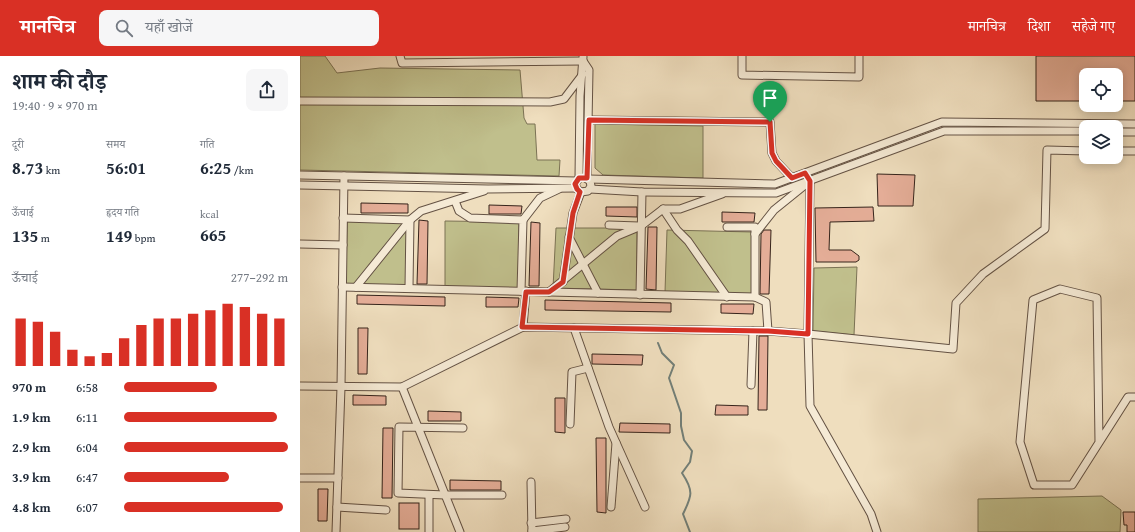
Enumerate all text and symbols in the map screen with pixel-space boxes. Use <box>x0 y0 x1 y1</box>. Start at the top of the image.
search box <box>99 10 379 46</box>
text: मानचित्र <box>20 12 75 40</box>
text: यहाँ खोजें <box>145 16 193 37</box>
text: मानचित्र <box>968 16 1006 36</box>
text: दिशा <box>1028 16 1050 36</box>
text: सहेजे गए <box>1072 16 1115 36</box>
icon: search <box>113 17 135 39</box>
text: शाम की दौड़ <box>12 65 106 97</box>
map controls <box>1079 68 1123 164</box>
button: locate <box>1079 68 1123 112</box>
button: share <box>246 69 288 111</box>
pin <box>753 81 787 122</box>
icon: arrive <box>759 87 781 109</box>
text: 19:40 · 9 × 970 m <box>12 96 98 115</box>
button: layers <box>1079 120 1123 164</box>
text: दूरी <box>12 136 24 152</box>
text: समय <box>106 136 125 152</box>
text: गति <box>200 136 214 152</box>
text: 8.73 <box>12 155 43 180</box>
text: 56:01 <box>106 155 146 180</box>
text: 6:25 <box>200 155 231 180</box>
text: km <box>43 162 60 178</box>
text: /km <box>231 162 253 178</box>
text: ऊँचाई <box>12 204 34 220</box>
text: हृदय गति <box>106 204 139 220</box>
text: kcal <box>200 206 219 222</box>
text: 665 <box>200 222 226 247</box>
text: 135 <box>12 223 38 248</box>
text: 149 <box>106 223 132 248</box>
text: m <box>38 230 50 246</box>
text: bpm <box>132 230 155 246</box>
text: ऊँचाई <box>12 268 38 287</box>
text: 277–292 m <box>231 268 288 287</box>
text: 970 m <box>12 378 46 397</box>
text: 6:58 <box>76 378 98 397</box>
text: 1.9 km <box>12 408 51 427</box>
text: 6:11 <box>76 408 98 427</box>
text: 2.9 km <box>12 438 51 457</box>
text: 6:04 <box>76 438 98 457</box>
text: 3.9 km <box>12 468 51 487</box>
text: 6:47 <box>76 468 98 487</box>
text: 4.8 km <box>12 498 51 517</box>
text: 6:07 <box>76 498 98 517</box>

